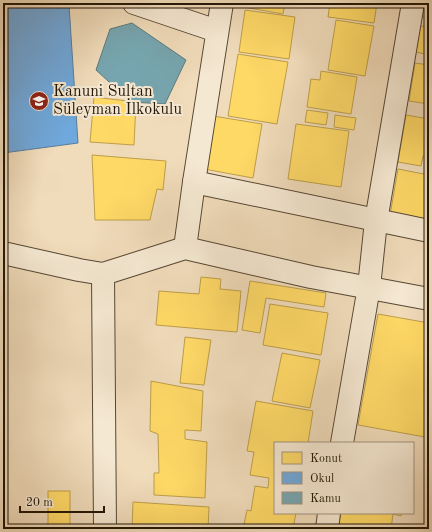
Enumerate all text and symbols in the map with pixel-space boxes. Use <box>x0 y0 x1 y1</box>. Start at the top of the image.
place label: Kanuni Sultan Süleyman İlkokulu <box>53 84 182 118</box>
school or university icon: Kanuni Sultan Süleyman İlkokulu <box>28 90 50 112</box>
legend <box>274 442 414 514</box>
text: Konut <box>310 453 342 465</box>
text: Okul <box>310 473 334 485</box>
scale bar <box>20 488 104 514</box>
text: Kamu <box>310 493 342 505</box>
text: 20 m <box>26 497 53 509</box>

